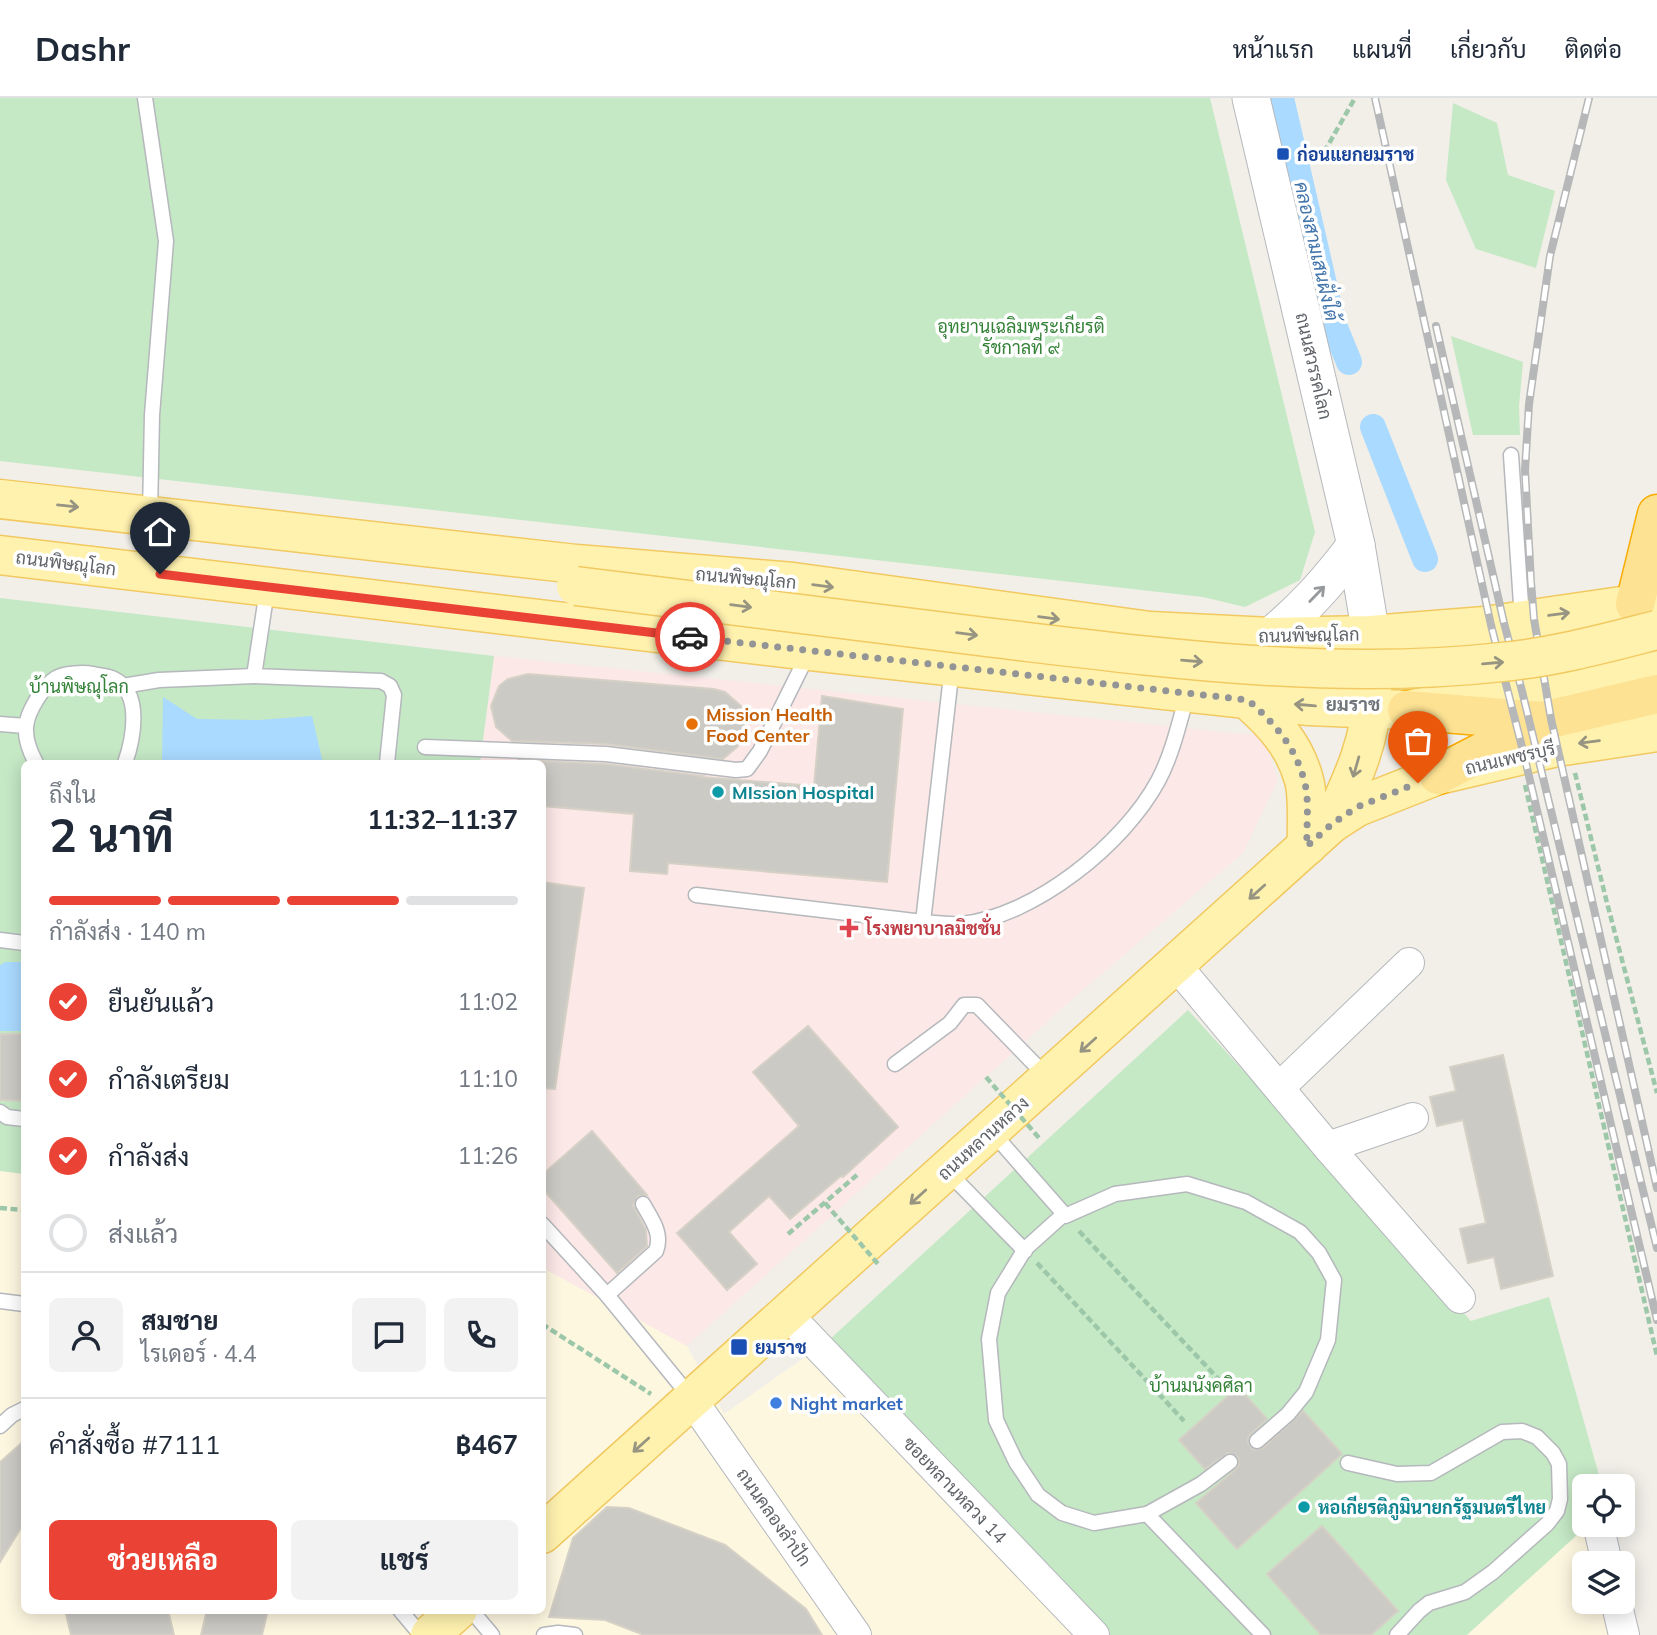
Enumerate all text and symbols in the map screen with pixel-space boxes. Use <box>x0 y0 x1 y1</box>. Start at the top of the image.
text: Dashr <box>35 28 130 69</box>
text: หน้าแรก <box>1233 34 1314 64</box>
text: แผนที่ <box>1352 34 1412 64</box>
text: เกี่ยวกับ <box>1450 34 1527 64</box>
text: ติดต่อ <box>1565 34 1622 64</box>
place label: ก่อนแยกยมราช <box>1297 143 1415 166</box>
marker: ก่อนแยกยมราช <box>1275 146 1291 162</box>
water label: คลองสามเสนฝั่งใต้ <box>1289 178 1350 326</box>
street label: ถนนสวรรคโลก <box>1291 310 1338 422</box>
park label: อุทยานเฉลิมพระเกียรติ รัชกาลที่ ๙ <box>937 314 1105 359</box>
one-way arrow <box>56 500 79 513</box>
pin <box>130 502 190 574</box>
icon: home <box>141 513 179 551</box>
street label: ถนนพิษณุโลก <box>14 544 118 582</box>
street label: ถนนพิษณุโลก <box>695 561 797 595</box>
one-way arrow <box>811 580 834 593</box>
one-way arrow <box>1308 586 1325 603</box>
one-way arrow <box>729 600 752 613</box>
courier <box>655 602 725 672</box>
one-way arrow <box>1547 608 1569 621</box>
one-way arrow <box>1038 611 1060 624</box>
icon: car <box>671 618 709 656</box>
street label: ถนนพิษณุโลก <box>1258 622 1360 648</box>
one-way arrow <box>955 628 977 641</box>
one-way arrow <box>1181 655 1203 668</box>
one-way arrow <box>1481 656 1504 669</box>
park label: บ้านพิษณุโลก <box>29 674 129 699</box>
district label: ยมราช <box>1326 692 1380 716</box>
one-way arrow <box>1294 698 1316 711</box>
place label: Mission Health Food Center <box>706 703 833 747</box>
pin <box>1388 711 1448 783</box>
marker: Mission Health Food Center <box>684 716 700 732</box>
icon: bag <box>1399 722 1437 760</box>
street label: ถนนเพชรบุรี <box>1462 735 1558 781</box>
one-way arrow <box>1579 735 1601 748</box>
one-way arrow <box>1349 756 1362 778</box>
text: ถึงใน <box>49 780 96 809</box>
place label: MIssion Hospital <box>732 781 874 804</box>
marker: MIssion Hospital <box>710 784 726 800</box>
text: 11:32–11:37 <box>367 803 518 836</box>
text: 2 นาที <box>49 806 174 864</box>
one-way arrow <box>1248 884 1266 900</box>
place label: โรงพยาบาลมิชชั่น <box>864 913 1001 940</box>
text: กำลังส่ง · 140 m <box>49 917 206 946</box>
marker: โรงพยาบาลมิชชั่น <box>839 918 859 938</box>
icon: check <box>49 983 87 1021</box>
text: ยืนยันแล้ว <box>108 986 214 1019</box>
text: 11:02 <box>458 987 518 1016</box>
one-way arrow <box>1080 1036 1097 1053</box>
icon: check <box>49 1060 87 1098</box>
text: กำลังเตรียม <box>108 1063 230 1096</box>
text: 11:10 <box>458 1064 518 1093</box>
street label: ถนนหลานหลวง <box>933 1091 1033 1185</box>
icon: check <box>49 1137 87 1175</box>
text: กำลังส่ง <box>108 1140 189 1173</box>
text: 11:26 <box>458 1141 518 1170</box>
one-way arrow <box>910 1188 928 1204</box>
text: ส่งแล้ว <box>108 1217 178 1250</box>
button: person <box>49 1298 123 1372</box>
button: chat <box>352 1298 426 1372</box>
button: phone <box>444 1298 518 1372</box>
text: สมชาย <box>141 1304 218 1337</box>
place label: ยมราช <box>755 1336 807 1359</box>
marker: ยมราช <box>729 1337 749 1357</box>
text: ไรเดอร์ · 4.4 <box>141 1339 257 1368</box>
park label: บ้านมนังคศิลา <box>1149 1374 1253 1397</box>
place label: Night market <box>790 1392 903 1415</box>
marker: Night market <box>768 1395 784 1411</box>
text: คำสั่งซื้อ #7111 <box>49 1428 220 1461</box>
text: ฿467 <box>456 1428 518 1461</box>
street label: ซอยหลานหลวง 14 <box>898 1432 1012 1548</box>
one-way arrow <box>632 1437 650 1453</box>
street label: ถนนคลองลำปัก <box>732 1463 816 1571</box>
map controls <box>1572 1474 1635 1614</box>
button: locate <box>1572 1474 1635 1537</box>
place label: หอเกียรติภูมินายกรัฐมนตรีไทย <box>1318 1495 1546 1521</box>
marker: หอเกียรติภูมินายกรัฐมนตรีไทย <box>1296 1499 1312 1515</box>
button: ช่วยเหลือ <box>49 1520 277 1600</box>
button: แชร์ <box>291 1520 518 1600</box>
button: layers <box>1572 1551 1635 1614</box>

